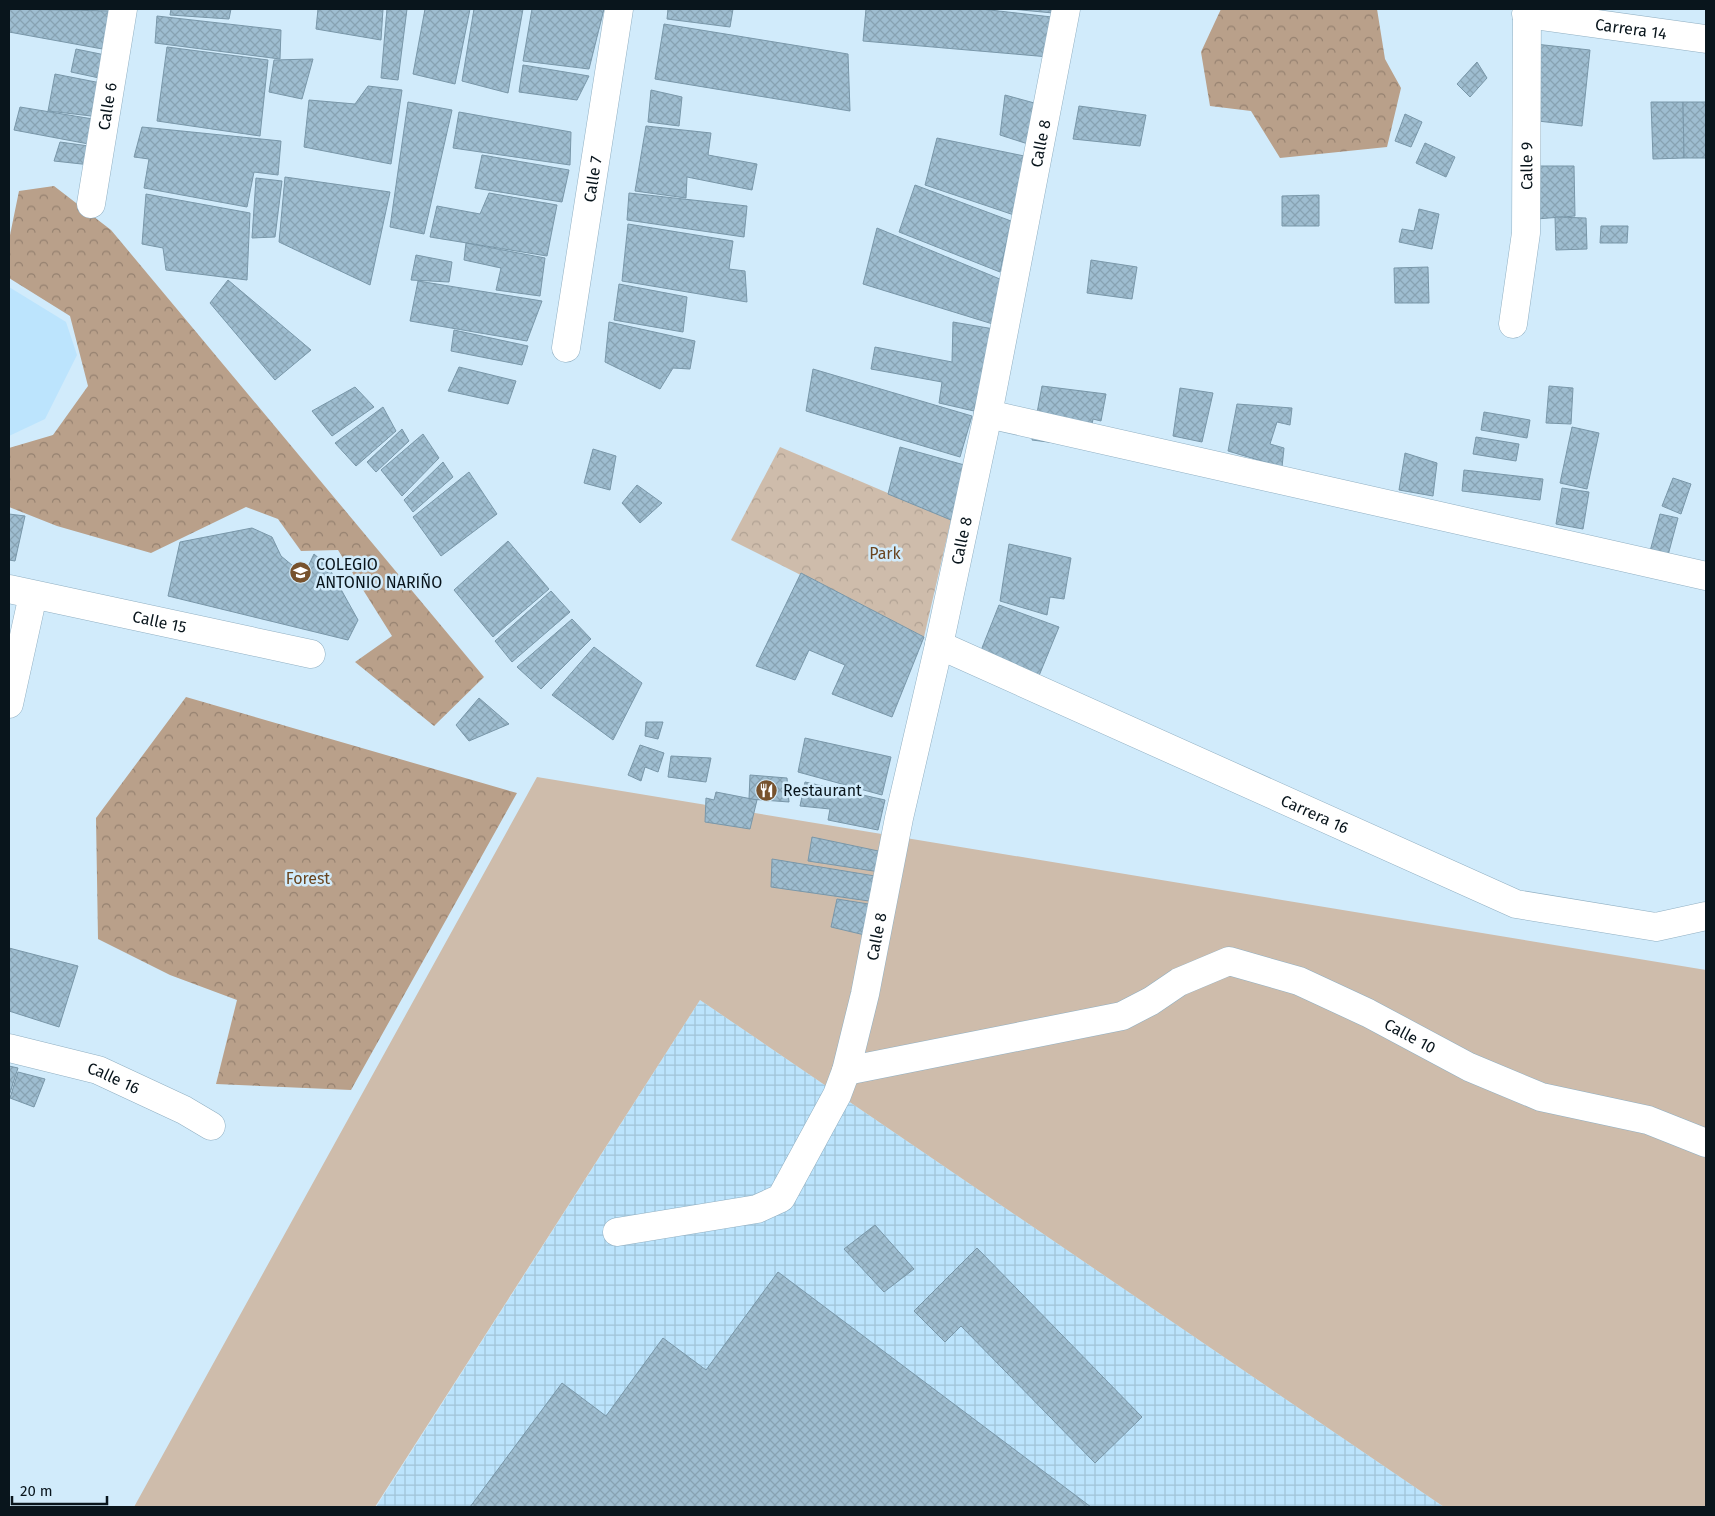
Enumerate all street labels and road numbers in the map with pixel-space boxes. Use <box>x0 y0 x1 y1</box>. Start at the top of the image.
street label: Carrera 14 <box>1594 15 1668 44</box>
street label: Calle 6 <box>94 81 121 132</box>
street label: Calle 8 <box>1027 118 1055 169</box>
street label: Calle 9 <box>1517 142 1536 190</box>
street label: Calle 7 <box>580 155 606 204</box>
street label: Calle 8 <box>947 515 976 566</box>
street label: Calle 15 <box>131 607 188 637</box>
street label: Carrera 16 <box>1278 791 1351 838</box>
street label: Calle 8 <box>863 911 891 962</box>
street label: Calle 10 <box>1381 1015 1439 1058</box>
street label: Calle 16 <box>86 1059 142 1098</box>

